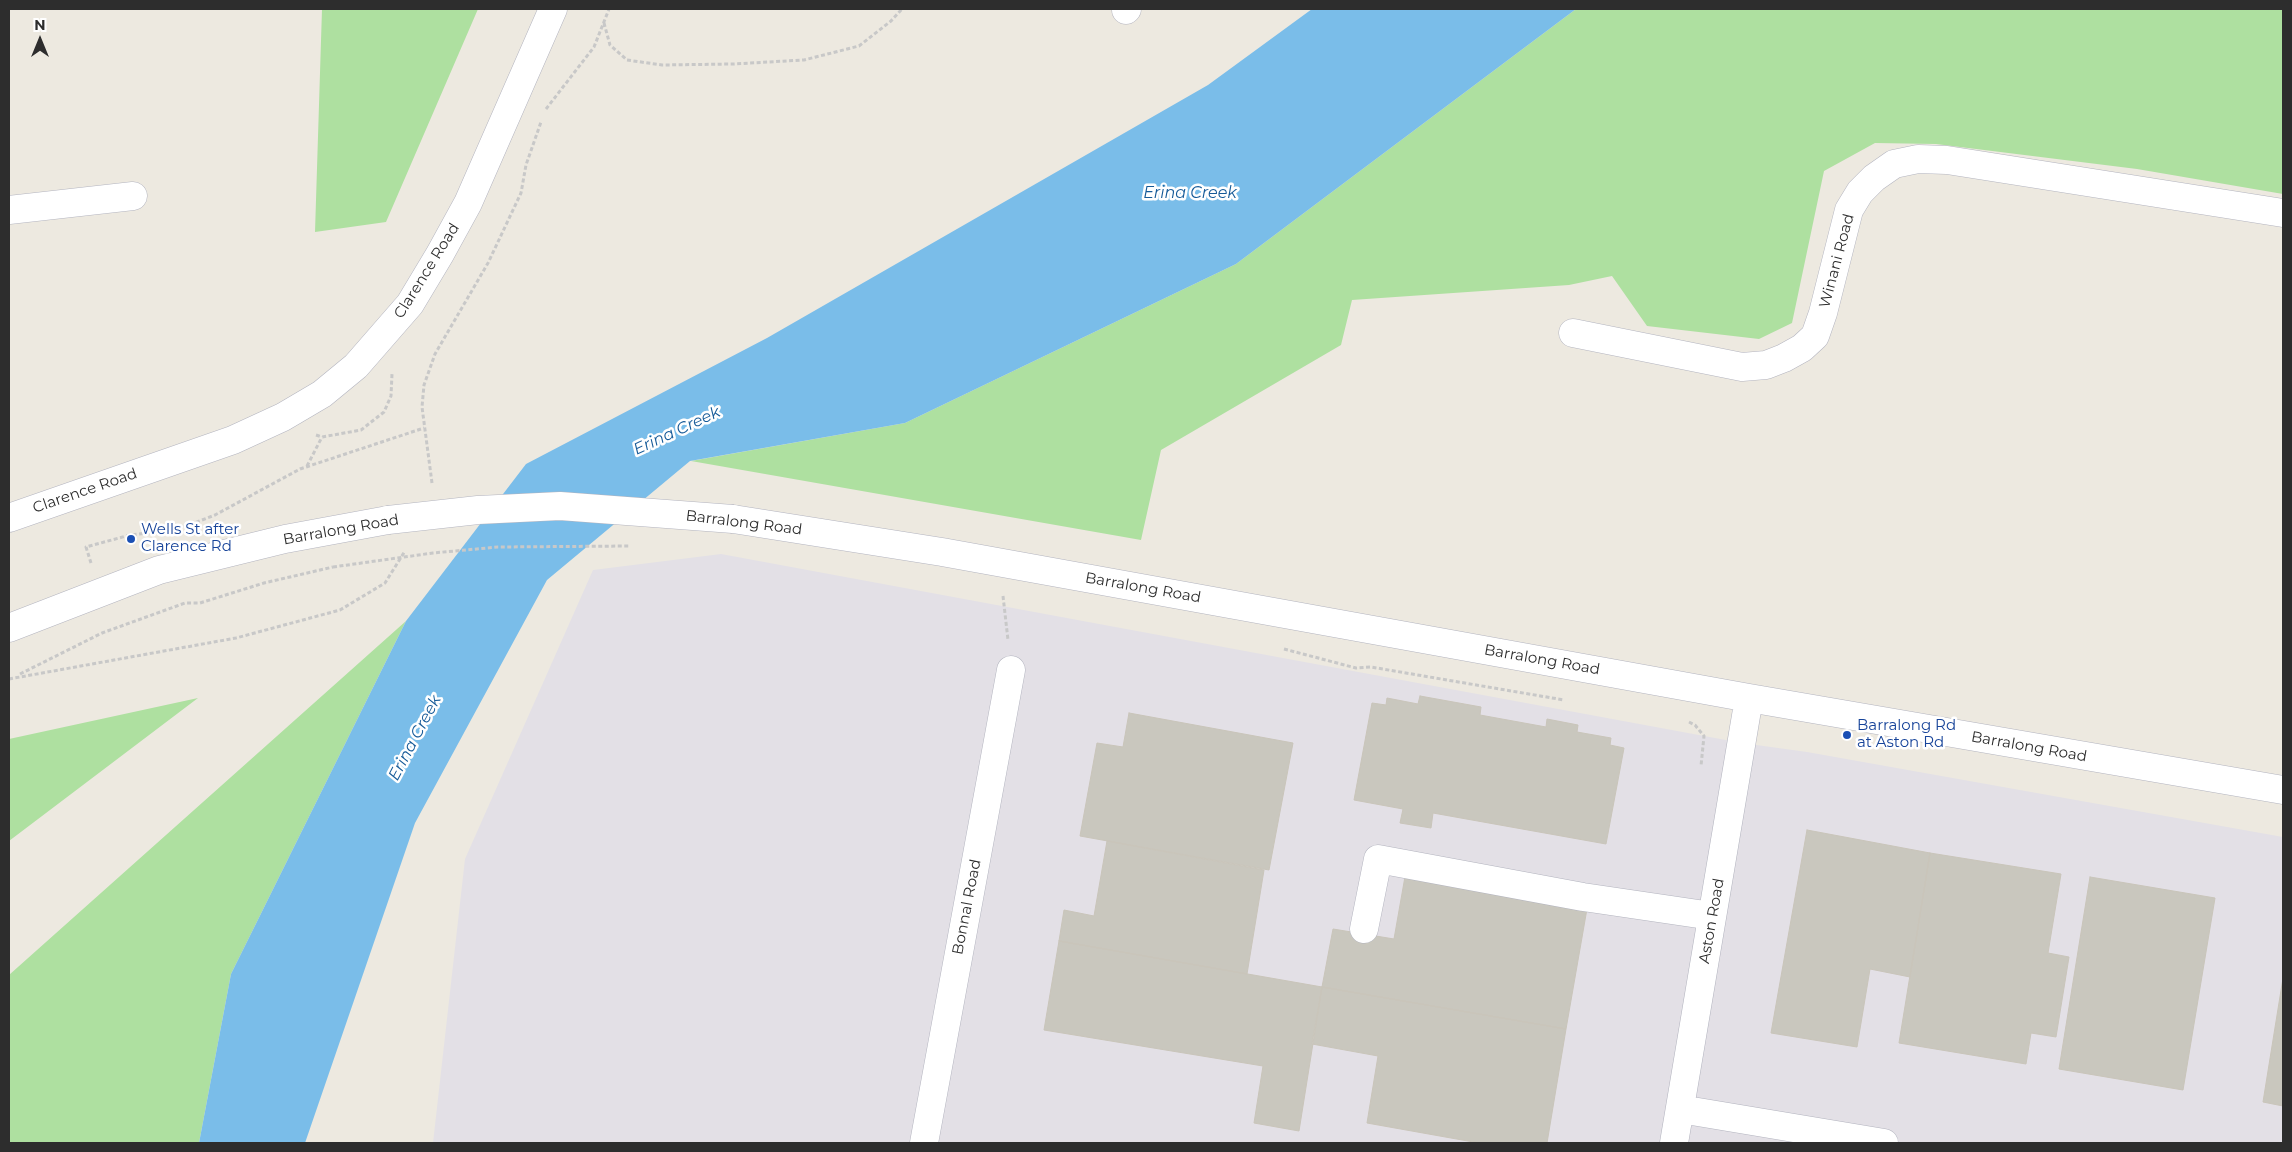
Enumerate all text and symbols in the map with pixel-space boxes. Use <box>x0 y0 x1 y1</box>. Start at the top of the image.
north arrow <box>15 15 65 65</box>
text: N <box>34 16 46 34</box>
water label: Erina Creek <box>1143 183 1237 203</box>
street label: Winani Road <box>1816 212 1858 310</box>
street label: Clarence Road <box>390 220 464 322</box>
water label: Erina Creek <box>630 402 724 460</box>
street label: Clarence Road <box>31 465 139 517</box>
street label: Barralong Road <box>685 507 803 539</box>
street label: Barralong Road <box>282 511 400 549</box>
place label: Wells St after Clarence Rd <box>141 521 239 556</box>
marker: Wells St after Clarence Rd <box>125 533 137 545</box>
street label: Barralong Road <box>1084 569 1202 607</box>
street label: Barralong Road <box>1483 641 1601 679</box>
water label: Erina Creek <box>385 692 445 784</box>
place label: Barralong Rd at Aston Rd <box>1857 717 1956 752</box>
street label: Barralong Road <box>1970 728 2088 766</box>
marker: Barralong Rd at Aston Rd <box>1841 729 1853 741</box>
street label: Bonnal Road <box>949 858 985 956</box>
street label: Aston Road <box>1696 877 1728 965</box>

